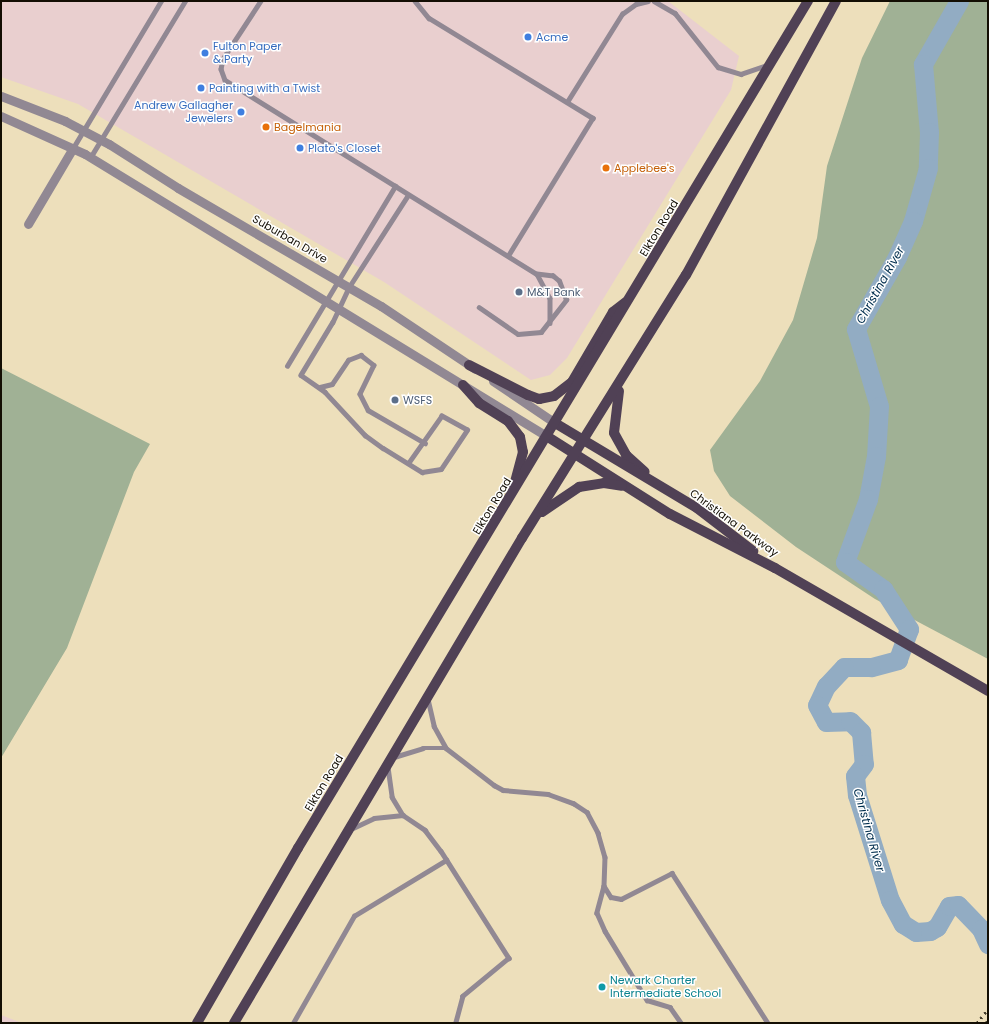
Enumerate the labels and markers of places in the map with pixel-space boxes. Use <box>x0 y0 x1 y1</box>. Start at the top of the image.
place label: Acme <box>536 30 568 44</box>
marker: Acme <box>523 32 533 42</box>
place label: Fulton Paper & Party <box>213 40 281 66</box>
marker: Fulton Paper & Party <box>200 48 210 58</box>
place label: Painting with a Twist <box>209 81 320 95</box>
marker: Painting with a Twist <box>196 83 206 93</box>
place label: Andrew Gallagher Jewelers <box>134 99 233 125</box>
marker: Andrew Gallagher Jewelers <box>236 107 246 117</box>
place label: Bagelmania <box>274 120 341 134</box>
marker: Bagelmania <box>261 122 271 132</box>
place label: Plato's Closet <box>308 141 381 155</box>
marker: Plato's Closet <box>295 143 305 153</box>
place label: Applebee's <box>614 161 674 175</box>
marker: Applebee's <box>601 163 611 173</box>
place label: M&T Bank <box>527 285 580 299</box>
marker: M&T Bank <box>514 287 524 297</box>
place label: WSFS <box>403 393 432 407</box>
marker: WSFS <box>390 395 400 405</box>
place label: Newark Charter Intermediate School <box>610 974 721 1000</box>
marker: Newark Charter Intermediate School <box>597 982 607 992</box>

